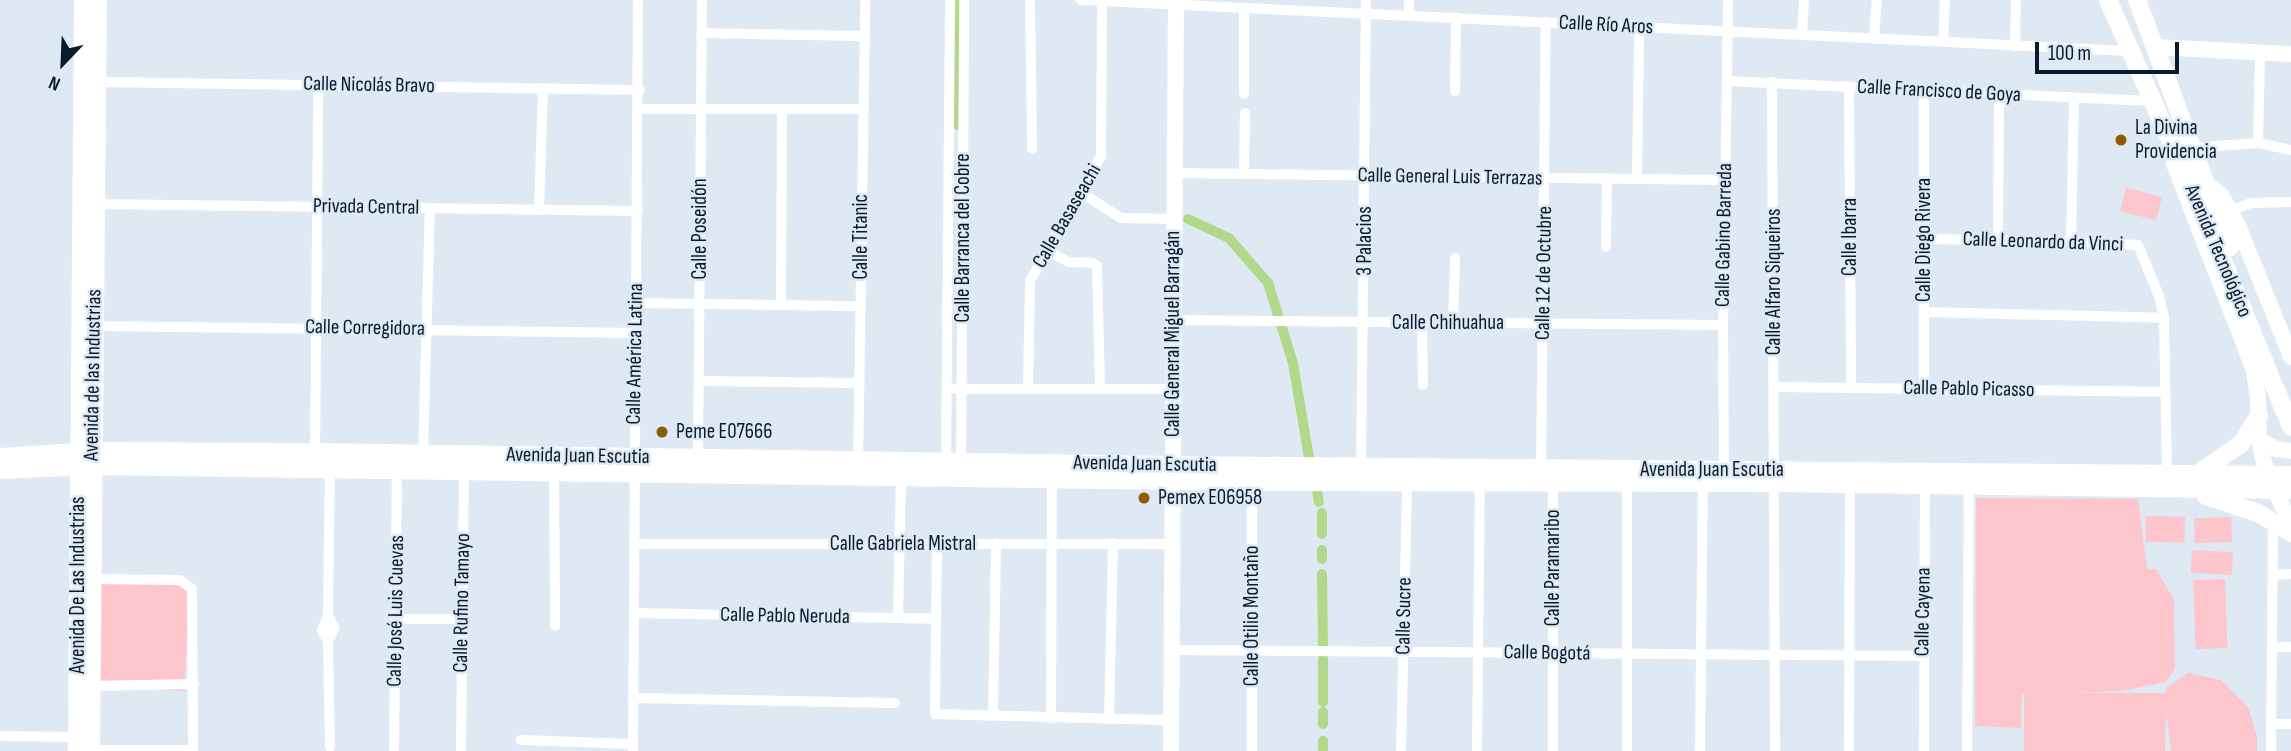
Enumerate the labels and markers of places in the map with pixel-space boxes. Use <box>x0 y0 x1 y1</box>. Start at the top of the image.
place label: La Divina Providencia <box>2135 115 2217 165</box>
marker: La Divina Providencia <box>2113 132 2129 148</box>
place label: Peme E07666 <box>676 419 772 445</box>
marker: Peme E07666 <box>654 424 670 440</box>
place label: Pemex E06958 <box>1158 485 1262 511</box>
marker: Pemex E06958 <box>1136 490 1152 506</box>

